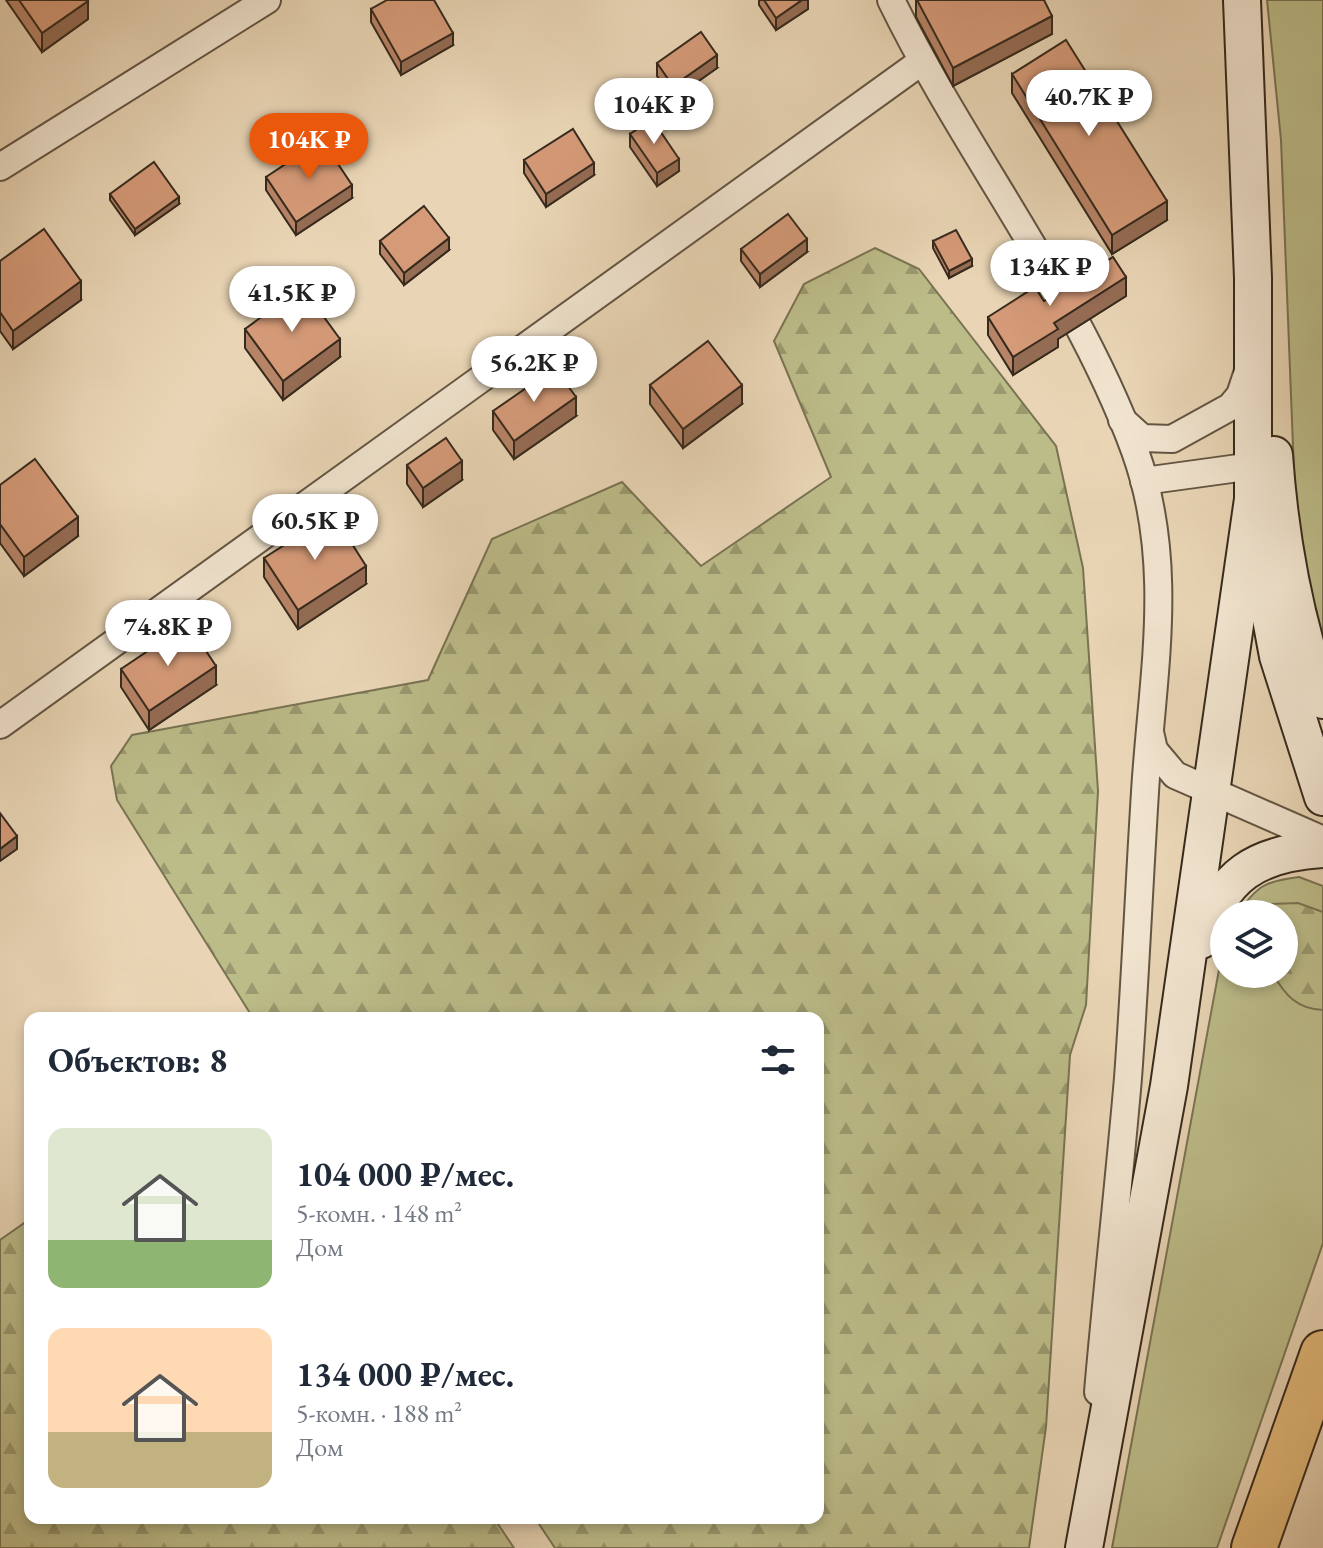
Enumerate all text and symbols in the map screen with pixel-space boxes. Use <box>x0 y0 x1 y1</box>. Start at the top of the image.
pin: 40.7K ₽ <box>1015 70 1163 138</box>
pin: 104K ₽ <box>589 78 719 146</box>
text: 40.7K ₽ <box>1044 79 1134 113</box>
text: 104K ₽ <box>612 87 696 121</box>
pin: 104K ₽ <box>244 113 374 181</box>
text: 104K ₽ <box>267 122 351 156</box>
pin: 134K ₽ <box>985 240 1115 308</box>
text: 134K ₽ <box>1008 249 1092 283</box>
pin: 41.5K ₽ <box>218 266 366 334</box>
text: 41.5K ₽ <box>247 275 337 309</box>
pin: 56.2K ₽ <box>460 336 608 404</box>
text: 56.2K ₽ <box>489 345 579 379</box>
pin: 60.5K ₽ <box>241 494 389 562</box>
text: 60.5K ₽ <box>270 503 360 537</box>
pin: 74.8K ₽ <box>94 600 242 668</box>
text: 74.8K ₽ <box>123 609 213 643</box>
map controls <box>1210 900 1298 988</box>
button: layers <box>1210 900 1298 988</box>
text: Объектов: 8 <box>48 1038 227 1082</box>
icon: filters <box>756 1038 800 1082</box>
text: 104 000 ₽/мес. <box>296 1152 514 1196</box>
icon: home <box>112 1160 208 1256</box>
text: 5-комн. · 148 m² <box>296 1196 462 1230</box>
text: Дом <box>296 1230 343 1264</box>
text: 134 000 ₽/мес. <box>296 1352 514 1396</box>
icon: home <box>112 1360 208 1456</box>
text: 5-комн. · 188 m² <box>296 1396 462 1430</box>
text: Дом <box>296 1430 343 1464</box>

